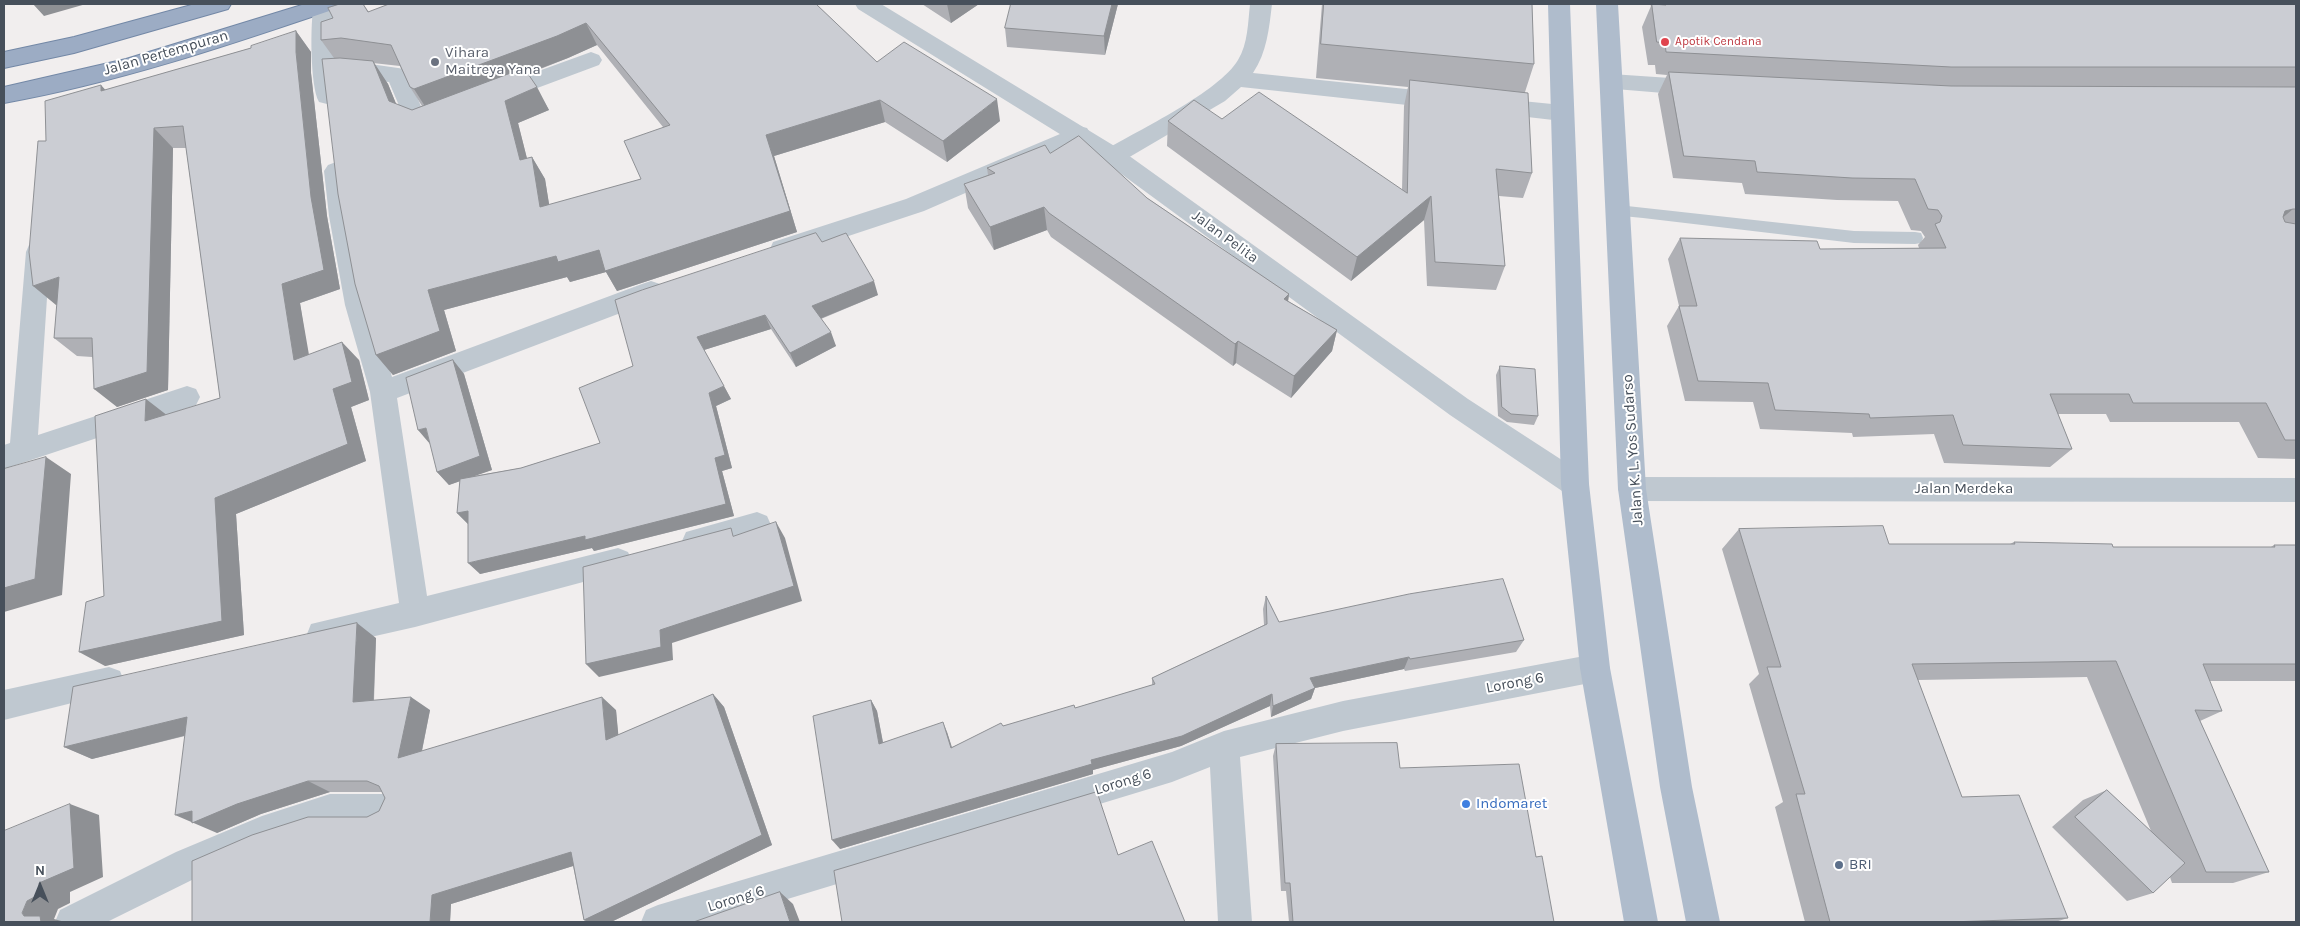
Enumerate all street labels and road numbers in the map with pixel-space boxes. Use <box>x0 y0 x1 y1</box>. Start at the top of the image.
street label: Jalan Pertempuran <box>102 27 230 79</box>
street label: Jalan Pelita <box>1188 207 1262 267</box>
street label: Jalan K. L. Yos Sudarso <box>1619 374 1647 526</box>
street label: Jalan Merdeka <box>1915 480 2013 498</box>
street label: Lorong 6 <box>1485 669 1545 697</box>
street label: Lorong 6 <box>1092 765 1154 799</box>
street label: Lorong 6 <box>705 882 767 916</box>

